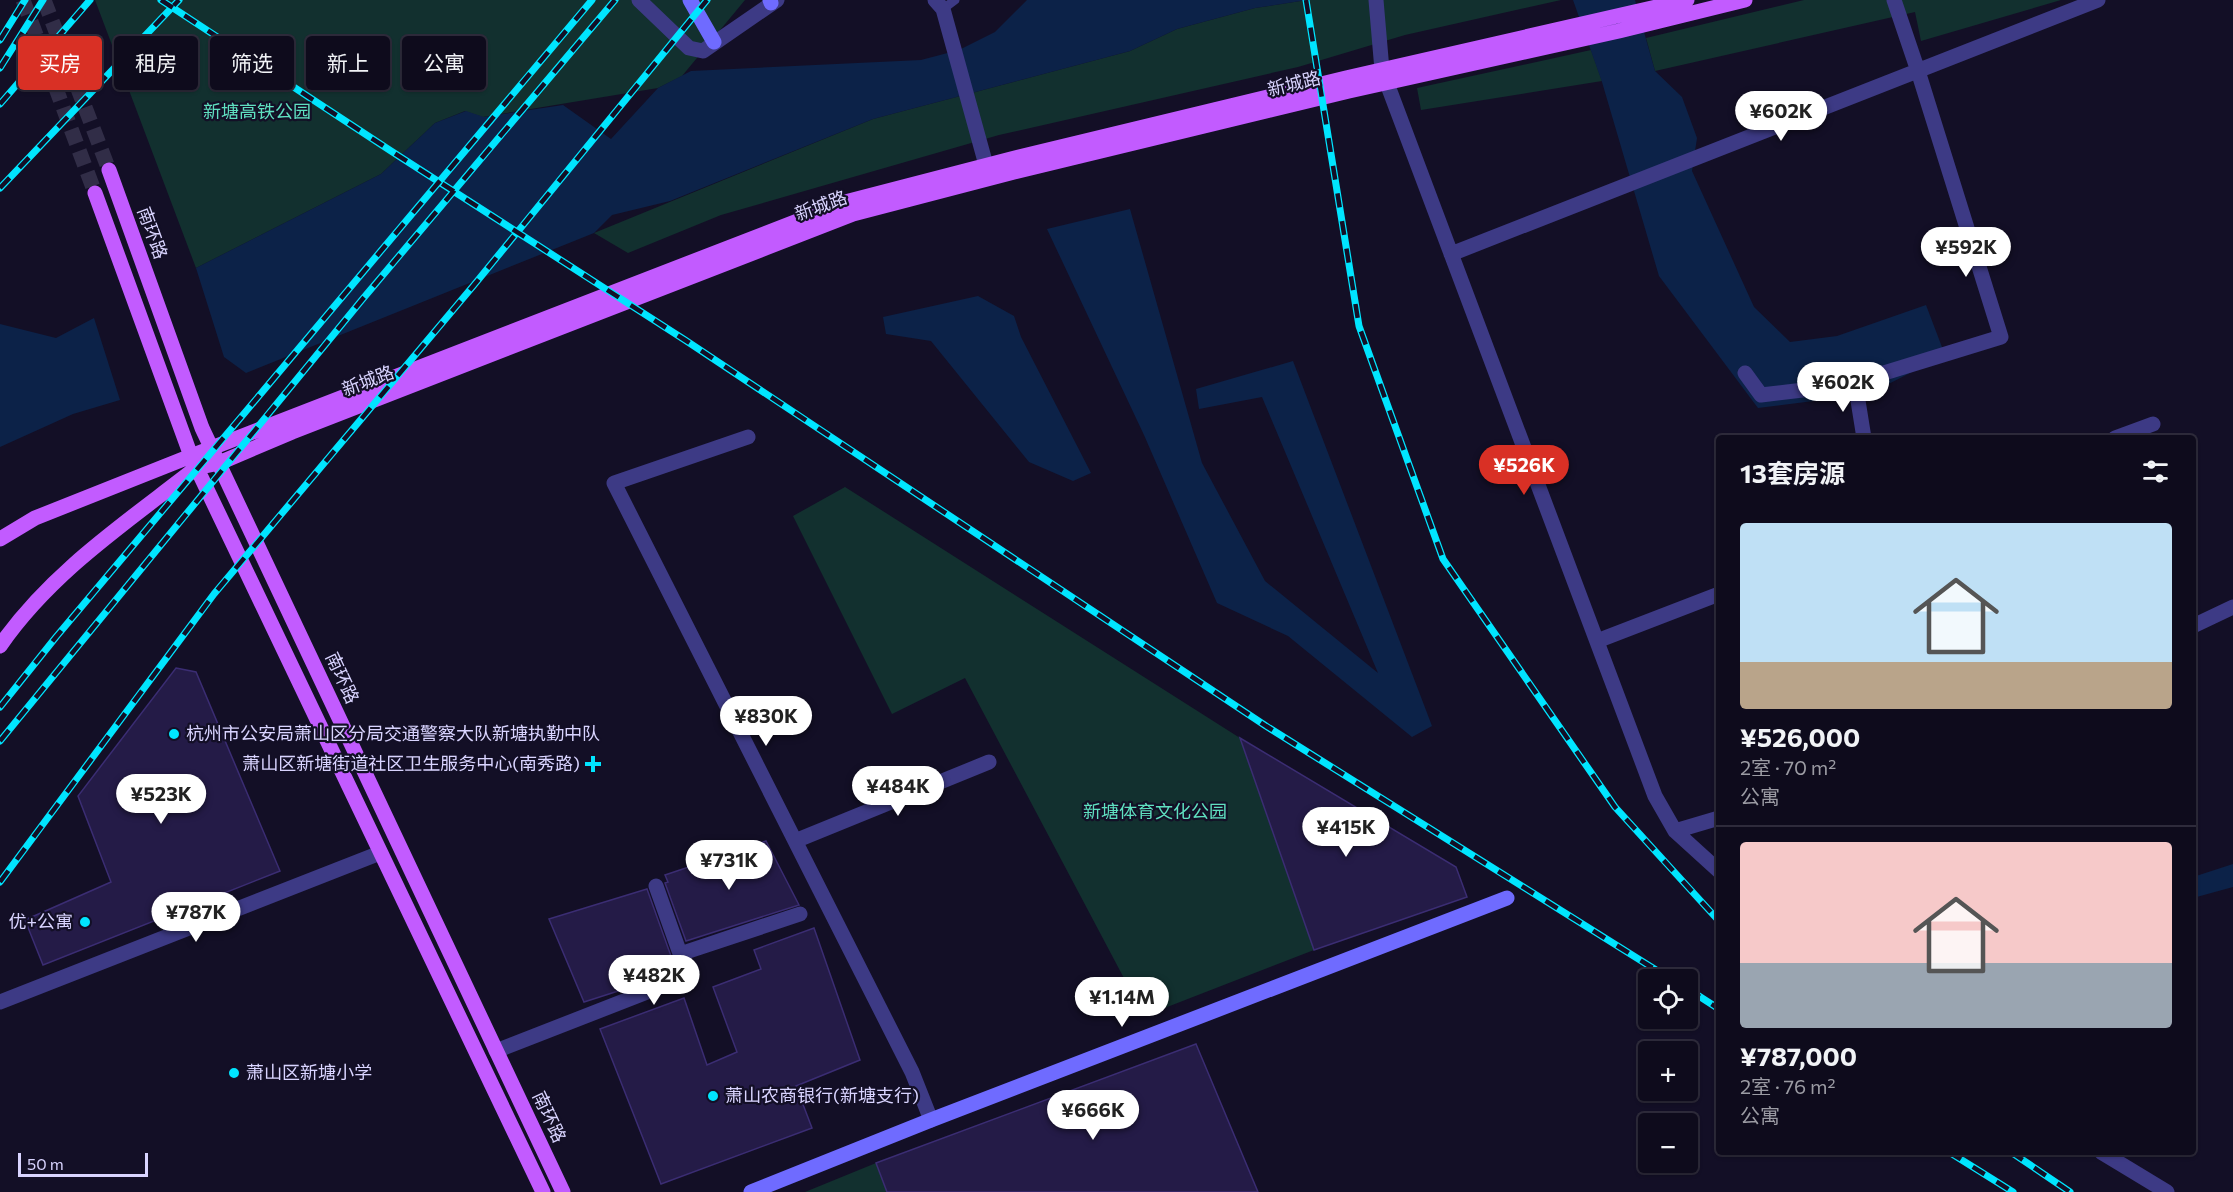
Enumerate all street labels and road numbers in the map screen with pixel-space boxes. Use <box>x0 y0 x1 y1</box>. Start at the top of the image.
street label: 新城路 <box>1265 66 1323 100</box>
street label: 新城路 <box>792 185 850 225</box>
street label: 南环路 <box>133 204 173 262</box>
street label: 新城路 <box>338 360 397 400</box>
street label: 南环路 <box>322 648 364 707</box>
street label: 南环路 <box>529 1087 571 1146</box>

